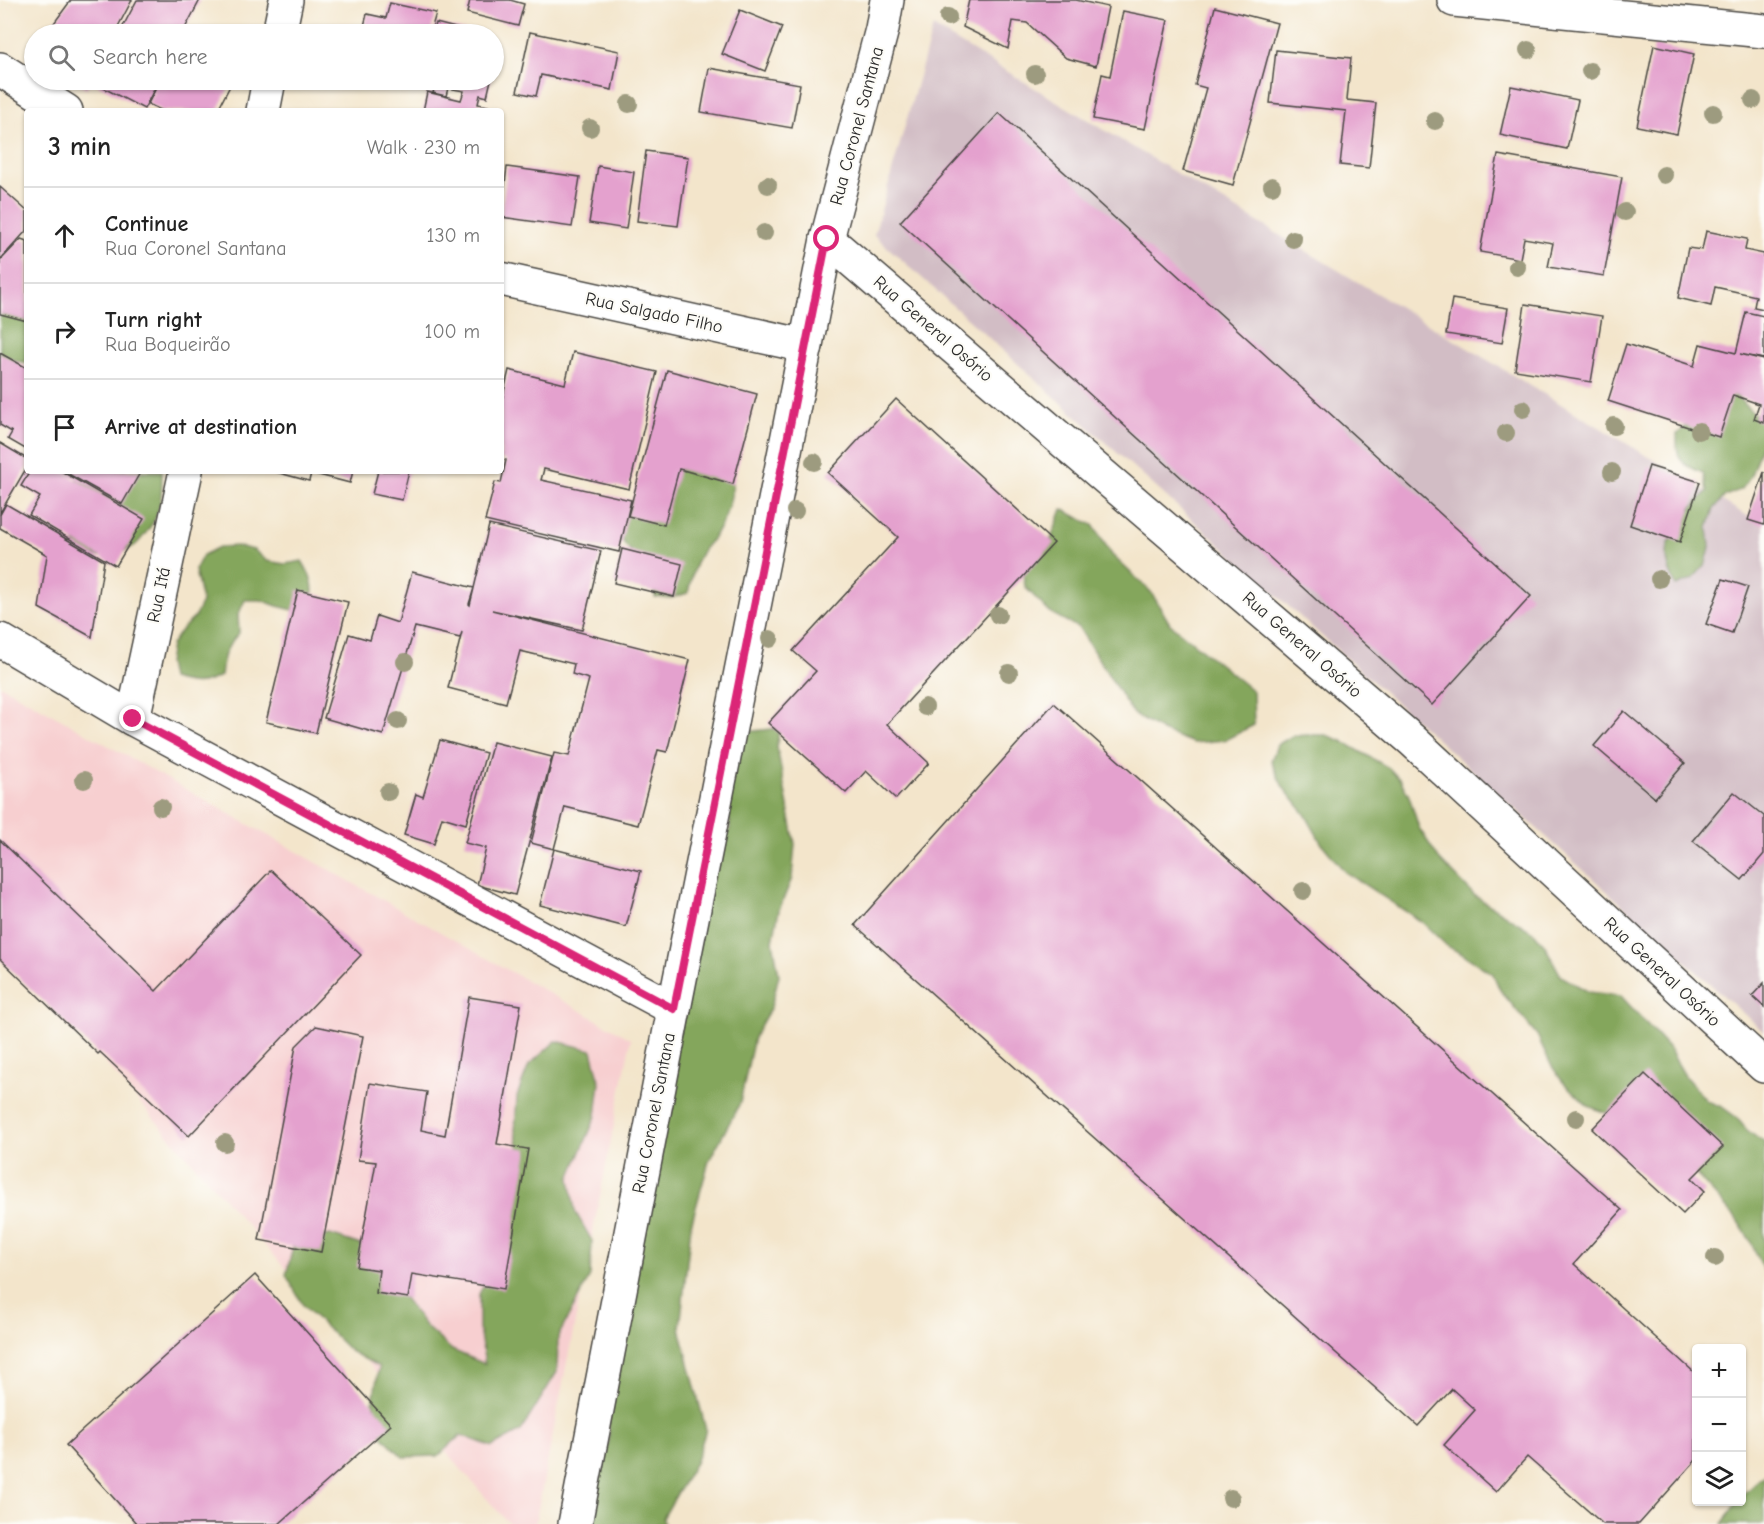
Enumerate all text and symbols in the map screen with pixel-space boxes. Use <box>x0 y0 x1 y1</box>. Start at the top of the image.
search box <box>24 24 504 90</box>
icon: search <box>45 41 78 74</box>
text: Search here <box>93 44 208 70</box>
street label: Rua Coronel Santana <box>826 44 888 208</box>
text: 3 min <box>48 132 111 162</box>
text: Walk · 230 m <box>367 136 480 159</box>
text: Continue <box>105 211 188 237</box>
icon: ahead <box>48 219 81 252</box>
text: 130 m <box>427 224 480 247</box>
route start <box>813 225 839 251</box>
text: Rua Coronel Santana <box>105 237 287 260</box>
street label: Rua General Osório <box>869 271 997 387</box>
street label: Rua Salgado Filho <box>583 288 725 338</box>
text: Turn right <box>105 307 202 333</box>
icon: right <box>48 315 81 348</box>
text: 100 m <box>425 320 480 343</box>
text: Rua Boqueirão <box>105 333 230 356</box>
icon: arrive <box>48 411 81 444</box>
text: Arrive at destination <box>105 414 297 440</box>
street label: Rua Itá <box>143 565 175 625</box>
street label: Rua General Osório <box>1238 587 1366 703</box>
route end <box>119 705 145 731</box>
street label: Rua General Osório <box>1599 913 1725 1031</box>
street label: Rua Coronel Santana <box>628 1031 680 1195</box>
map controls <box>1692 1344 1746 1506</box>
button: + <box>1692 1344 1746 1398</box>
button: − <box>1692 1398 1746 1452</box>
button: layers <box>1692 1452 1746 1506</box>

